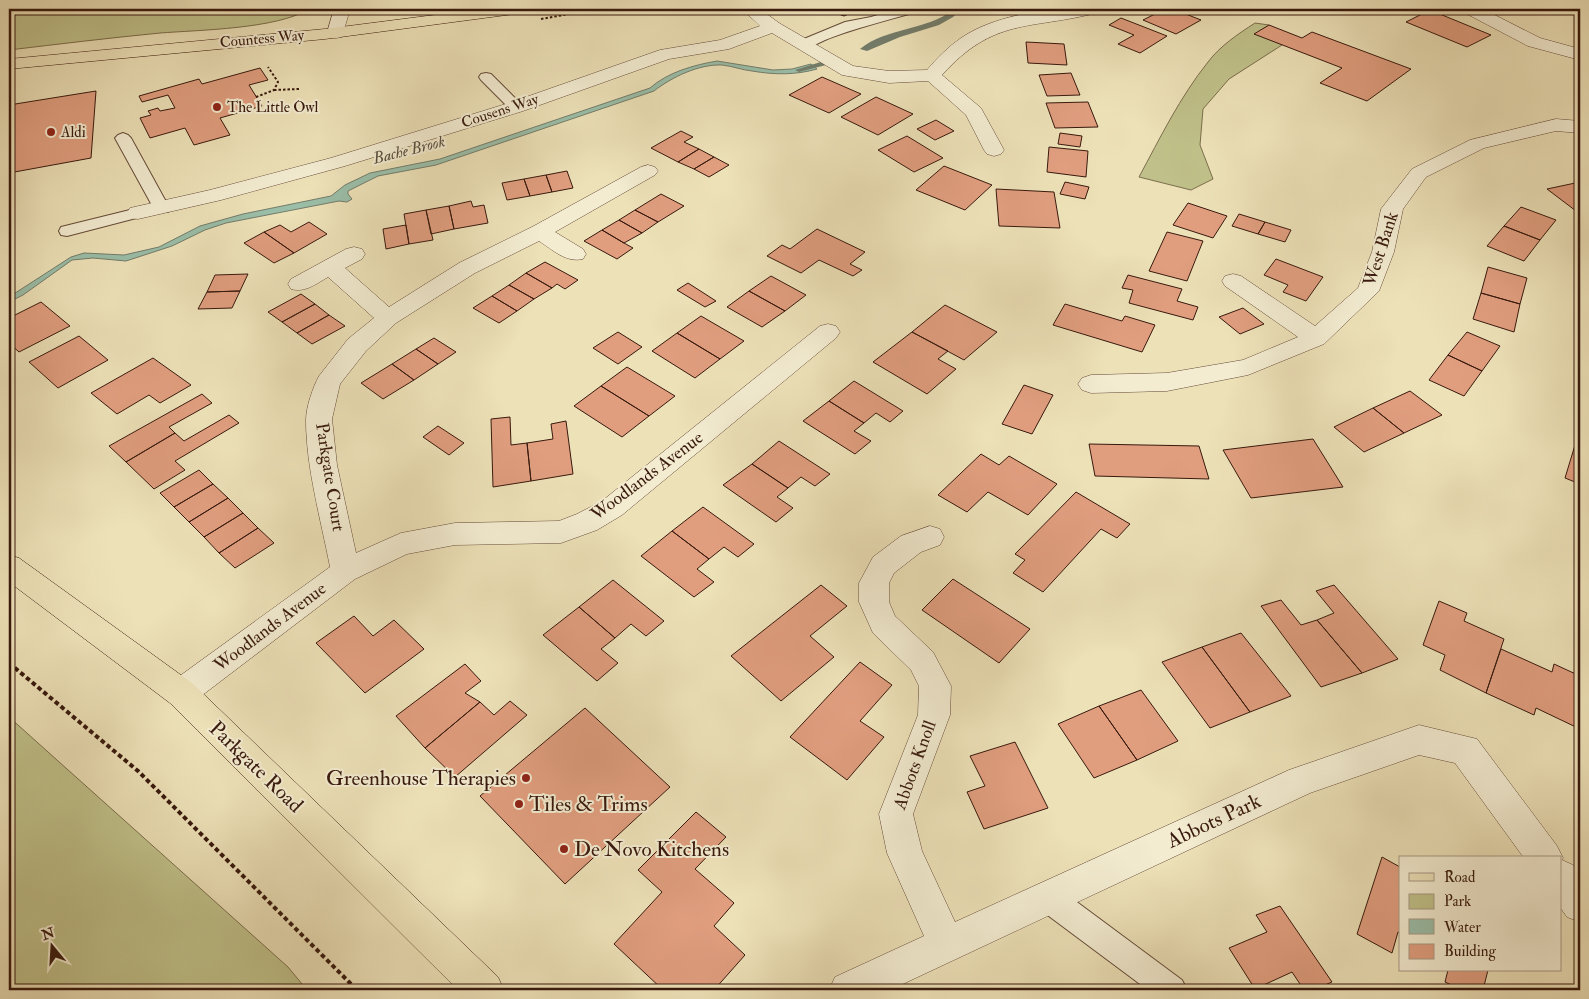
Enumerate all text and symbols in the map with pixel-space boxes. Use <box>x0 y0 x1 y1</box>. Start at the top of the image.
street label: Countess Way <box>219 26 305 52</box>
street label: Cousens Way <box>459 89 541 132</box>
place label: The Little Owl <box>227 98 319 117</box>
marker: The Little Owl <box>211 101 223 113</box>
place label: Aldi <box>60 123 86 142</box>
marker: Aldi <box>45 126 57 138</box>
water label: Bache Brook <box>370 131 447 169</box>
street label: West Bank <box>1358 208 1404 290</box>
street label: Parkgate Court <box>310 421 350 533</box>
street label: Woodlands Avenue <box>585 426 708 526</box>
street label: Woodlands Avenue <box>208 577 331 677</box>
street label: Parkgate Road <box>203 715 309 819</box>
street label: Abbots Knoll <box>888 717 942 814</box>
place label: Greenhouse Therapies <box>326 765 516 792</box>
marker: Greenhouse Therapies <box>520 772 532 784</box>
street label: Abbots Park <box>1162 787 1265 855</box>
place label: Tiles & Trims <box>529 791 648 818</box>
marker: Tiles & Trims <box>513 798 525 810</box>
place label: De Novo Kitchens <box>574 836 729 863</box>
marker: De Novo Kitchens <box>558 843 570 855</box>
legend <box>1399 856 1562 972</box>
text: Road <box>1444 868 1476 887</box>
text: Park <box>1444 892 1471 911</box>
text: Water <box>1443 918 1481 937</box>
north arrow <box>28 922 78 972</box>
text: N <box>39 924 57 944</box>
text: Building <box>1444 942 1496 961</box>

